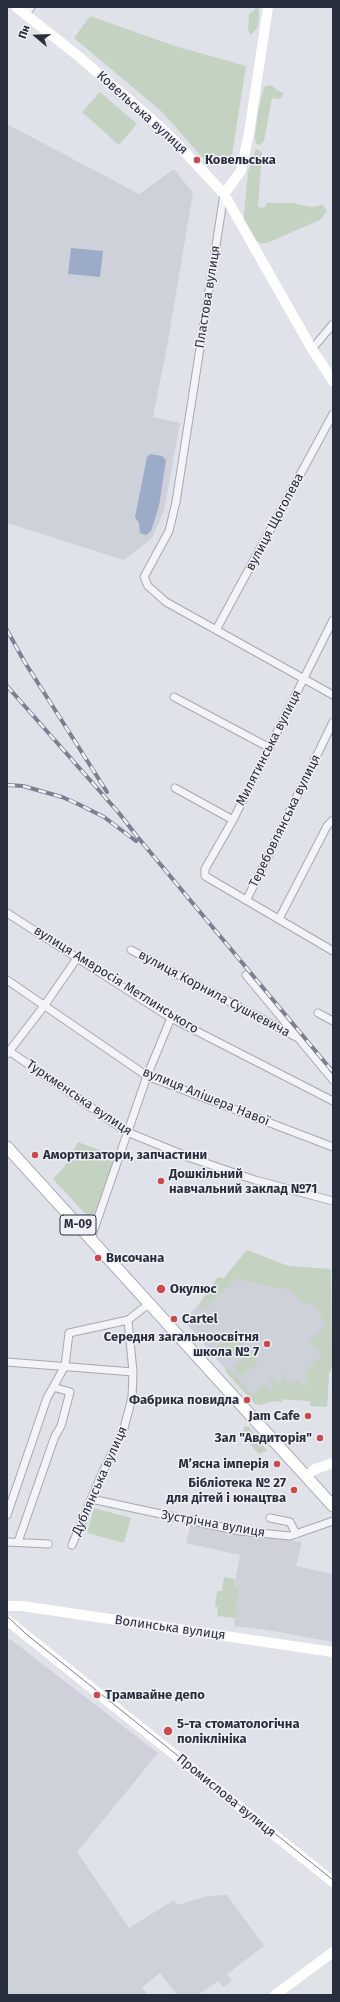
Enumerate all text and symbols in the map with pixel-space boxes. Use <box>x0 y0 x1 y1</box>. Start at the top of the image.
north arrow <box>16 16 56 56</box>
text: Пн <box>16 23 33 41</box>
street label: Ковельська вулиця <box>93 68 191 158</box>
place label: Ковельська <box>205 152 276 168</box>
marker: Ковельська <box>192 155 202 165</box>
street label: Пластова вулиця <box>192 244 224 350</box>
street label: вулиця Щоголева <box>243 471 307 573</box>
street label: Милятинська вулиця <box>233 688 305 808</box>
street label: Теребовлянська вулиця <box>246 752 324 890</box>
street label: вулиця Амвросія Метлинського <box>31 923 201 1037</box>
street label: вулиця Корнила Сушкевича <box>135 947 293 1041</box>
street label: Туркменська вулиця <box>23 1057 135 1139</box>
street label: вулиця Алішера Навої <box>140 1064 272 1130</box>
place label: Амортизатори, запчастини <box>43 1147 207 1163</box>
marker: Амортизатори, запчастини <box>30 1150 40 1160</box>
place label: Дошкільний навчальний заклад №71 <box>169 1166 317 1197</box>
marker: Дошкільний навчальний заклад №71 <box>156 1176 166 1186</box>
road number: М-09 <box>60 1215 96 1235</box>
place label: Височана <box>106 1250 164 1266</box>
marker: Височана <box>93 1253 103 1263</box>
place label: Окулюс <box>170 1281 217 1297</box>
marker: Окулюс <box>155 1283 167 1295</box>
place label: Cartel <box>182 1311 218 1327</box>
marker: Cartel <box>169 1314 179 1324</box>
place label: Середня загальноосвітня школа № 7 <box>104 1329 259 1360</box>
marker: Середня загальноосвітня школа № 7 <box>262 1339 272 1349</box>
place label: Фабрика повидла <box>129 1392 239 1408</box>
marker: Фабрика повидла <box>242 1395 252 1405</box>
place label: Jam Cafe <box>249 1408 300 1424</box>
marker: Jam Cafe <box>303 1411 313 1421</box>
street label: Дублянська вулиця <box>69 1424 131 1538</box>
place label: Зал "Авдиторія" <box>215 1430 312 1446</box>
marker: Зал "Авдиторія" <box>315 1433 325 1443</box>
place label: Мʼясна імперія <box>179 1456 269 1472</box>
marker: Мʼясна імперія <box>272 1459 282 1469</box>
place label: Бібліотека № 27 для дітей і юнацтва <box>167 1475 286 1506</box>
marker: Бібліотека № 27 для дітей і юнацтва <box>289 1485 299 1495</box>
street label: Зустрічна вулиця <box>160 1507 266 1541</box>
street label: Волинська вулиця <box>114 1612 226 1644</box>
place label: Трамвайне депо <box>105 1687 205 1703</box>
marker: Трамвайне депо <box>92 1690 102 1700</box>
place label: 5-та стоматологічна поліклініка <box>177 1716 300 1747</box>
marker: 5-та стоматологічна поліклініка <box>162 1725 174 1737</box>
street label: Промислова вулиця <box>173 1751 279 1841</box>

